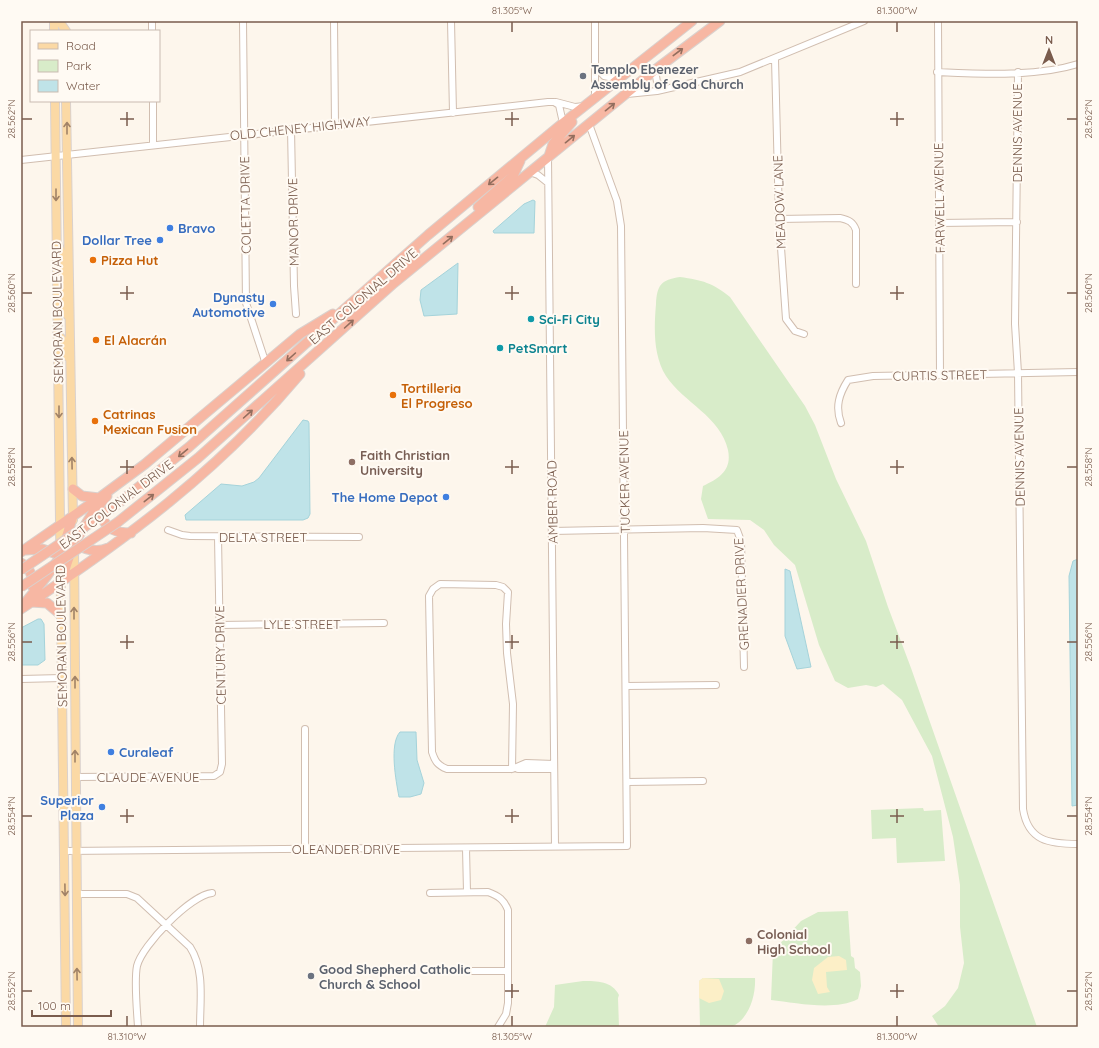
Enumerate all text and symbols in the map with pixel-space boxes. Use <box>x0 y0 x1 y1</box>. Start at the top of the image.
text: 81.305°W <box>492 4 533 17</box>
text: 81.300°W <box>876 4 918 17</box>
legend <box>30 30 160 102</box>
north arrow <box>1029 30 1069 70</box>
text: N <box>1045 33 1053 47</box>
text: Road <box>66 38 96 53</box>
one-way arrow <box>673 48 684 56</box>
text: Park <box>66 58 91 73</box>
place label: Templo Ebenezer Assembly of God Church <box>591 61 744 92</box>
marker: Templo Ebenezer Assembly of God Church <box>578 71 588 81</box>
text: Water <box>66 78 101 93</box>
street label: DENNIS AVENUE <box>1009 83 1025 183</box>
text: 28.562°N <box>5 99 18 139</box>
text: 28.562°N <box>1082 99 1095 139</box>
one-way arrow <box>605 102 615 111</box>
street label: OLD CHENEY HIGHWAY <box>229 113 372 143</box>
one-way arrow <box>63 122 71 135</box>
one-way arrow <box>564 135 575 144</box>
street label: FARWELL AVENUE <box>930 143 948 253</box>
street label: MEADOW LANE <box>769 155 789 249</box>
street label: COLETTA DRIVE <box>236 156 254 254</box>
one-way arrow <box>488 177 499 186</box>
street label: MANOR DRIVE <box>284 178 302 266</box>
one-way arrow <box>52 188 60 201</box>
place label: Bravo <box>178 220 215 236</box>
marker: Bravo <box>165 223 175 233</box>
place label: Dollar Tree <box>82 232 152 248</box>
marker: Dollar Tree <box>155 235 165 245</box>
one-way arrow <box>442 235 453 244</box>
street label: SEMORAN BOULEVARD <box>48 241 66 383</box>
street label: EAST COLONIAL DRIVE <box>305 244 421 348</box>
place label: Pizza Hut <box>101 252 159 268</box>
marker: Pizza Hut <box>88 255 98 265</box>
text: 28.560°N <box>5 273 18 313</box>
text: 28.560°N <box>1082 273 1095 313</box>
place label: Dynasty Automotive <box>192 289 265 320</box>
marker: Dynasty Automotive <box>268 299 278 309</box>
place label: Sci-Fi City <box>539 311 600 327</box>
marker: Sci-Fi City <box>526 314 536 324</box>
one-way arrow <box>344 319 354 329</box>
place label: El Alacrán <box>104 332 167 348</box>
marker: El Alacrán <box>91 335 101 345</box>
place label: PetSmart <box>508 340 568 356</box>
marker: PetSmart <box>495 343 505 353</box>
one-way arrow <box>285 353 296 362</box>
street label: CURTIS STREET <box>893 366 988 384</box>
place label: Tortilleria El Progreso <box>401 380 473 411</box>
marker: Tortilleria El Progreso <box>388 390 398 400</box>
one-way arrow <box>55 405 63 418</box>
place label: Catrinas Mexican Fusion <box>103 406 197 437</box>
street label: DENNIS AVENUE <box>1010 407 1028 507</box>
one-way arrow <box>243 409 254 418</box>
marker: Catrinas Mexican Fusion <box>90 416 100 426</box>
street label: TUCKER AVENUE <box>615 430 633 534</box>
text: 28.558°N <box>5 447 18 487</box>
place label: Faith Christian University <box>360 447 450 478</box>
text: 28.558°N <box>1082 447 1095 487</box>
one-way arrow <box>177 448 188 457</box>
street label: EAST COLONIAL DRIVE <box>56 456 176 552</box>
one-way arrow <box>68 457 76 470</box>
marker: Faith Christian University <box>347 457 357 467</box>
street label: AMBER ROAD <box>543 460 561 544</box>
place label: The Home Depot <box>332 489 438 505</box>
marker: The Home Depot <box>441 492 451 502</box>
one-way arrow <box>144 493 155 502</box>
street label: DELTA STREET <box>219 529 307 545</box>
street label: GRENADIER DRIVE <box>730 537 752 651</box>
street label: SEMORAN BOULEVARD <box>52 565 70 707</box>
street label: CENTURY DRIVE <box>211 605 229 705</box>
one-way arrow <box>70 607 78 620</box>
street label: LYLE STREET <box>263 616 341 632</box>
text: 28.556°N <box>5 622 18 662</box>
text: 28.556°N <box>1082 622 1095 662</box>
one-way arrow <box>71 676 79 689</box>
place label: Curaleaf <box>119 744 174 760</box>
marker: Curaleaf <box>106 747 116 757</box>
one-way arrow <box>71 750 79 763</box>
street label: CLAUDE AVENUE <box>97 769 199 785</box>
place label: Superior Plaza <box>40 792 94 823</box>
text: 28.554°N <box>5 796 18 836</box>
text: 28.554°N <box>1082 796 1095 836</box>
marker: Superior Plaza <box>97 802 107 812</box>
street label: OLEANDER DRIVE <box>292 841 400 857</box>
one-way arrow <box>61 883 69 896</box>
place label: Colonial High School <box>757 926 831 957</box>
marker: Colonial High School <box>744 936 754 946</box>
place label: Good Shepherd Catholic Church & School <box>319 961 471 992</box>
one-way arrow <box>73 968 81 981</box>
text: 28.552°N <box>5 971 18 1011</box>
marker: Good Shepherd Catholic Church & School <box>306 971 316 981</box>
text: 28.552°N <box>1082 971 1095 1011</box>
scale bar <box>32 992 111 1018</box>
text: 100 m <box>38 998 71 1013</box>
text: 81.310°W <box>108 1030 147 1043</box>
text: 81.305°W <box>492 1030 533 1043</box>
text: 81.300°W <box>876 1030 918 1043</box>

